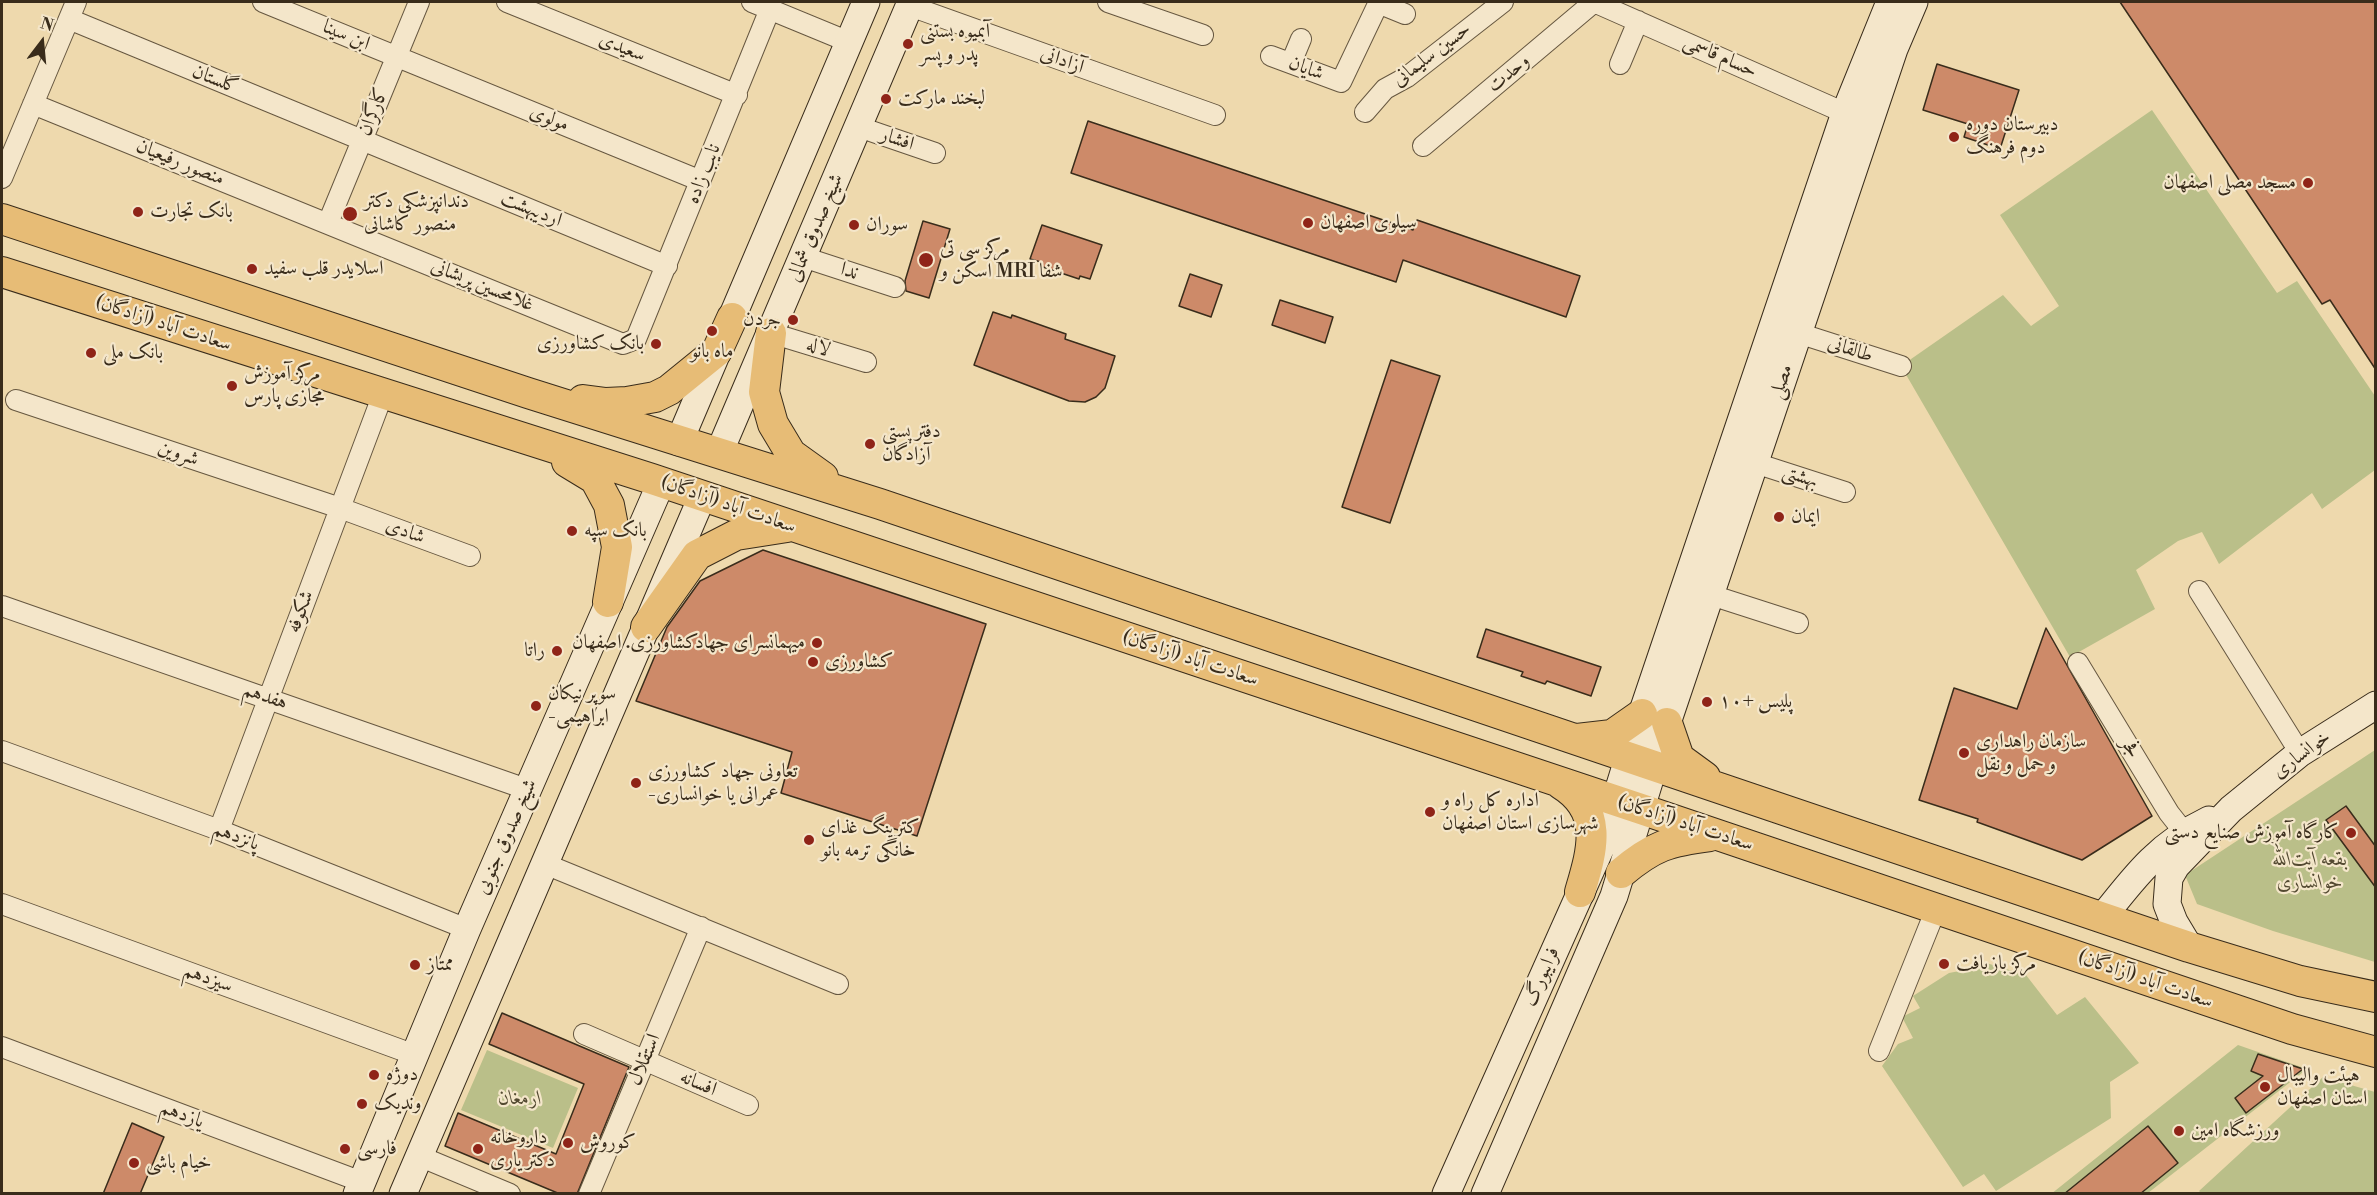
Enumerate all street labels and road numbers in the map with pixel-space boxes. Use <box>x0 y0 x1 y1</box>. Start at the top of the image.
street label: ابن سینا <box>319 15 373 57</box>
street label: حسین سلیمانی <box>1388 18 1476 92</box>
street label: سعیدی <box>595 28 649 68</box>
street label: حسام قاسمی <box>1679 30 1761 84</box>
street label: آزادانی <box>1037 42 1087 80</box>
street label: وحدت <box>1483 49 1535 99</box>
street label: شایان <box>1285 51 1327 87</box>
street label: گلستان <box>188 60 242 100</box>
street label: کارگران <box>353 84 395 140</box>
street label: مولوی <box>526 100 572 138</box>
street label: افشار <box>877 123 917 157</box>
street label: منصور رفیعیان <box>132 134 228 192</box>
street label: نایب زاده <box>681 141 727 207</box>
street label: شیخ صدوق شمالی <box>782 170 850 286</box>
street label: اردیبهشت <box>497 187 565 233</box>
street label: غلامحسین پریشانی <box>427 254 537 318</box>
street label: ندا <box>837 258 861 286</box>
street label: سعادت آباد (آزادگان) <box>92 291 234 357</box>
street label: طالقانی <box>1824 331 1876 369</box>
street label: لاله <box>803 333 833 363</box>
street label: مصلی <box>1765 361 1799 403</box>
street label: شروین <box>154 436 202 472</box>
street label: بهشتی <box>1779 460 1821 494</box>
street label: سعادت آباد (آزادگان) <box>657 471 799 539</box>
street label: شادی <box>382 514 428 550</box>
street label: شکوفه <box>282 587 320 637</box>
street label: سعادت آباد (آزادگان) <box>1119 626 1261 692</box>
street label: هفدهم <box>240 678 290 716</box>
street label: خوانساری <box>2268 726 2336 784</box>
street label: فجر <box>2115 733 2145 763</box>
street label: شیخ صدوق جنوبی <box>471 776 543 898</box>
street label: سعادت آباد (آزادگان) <box>1614 791 1756 857</box>
street label: پانزدهم <box>209 817 263 857</box>
street label: فرایبورگ <box>1518 944 1566 1010</box>
street label: سعادت آباد (آزادگان) <box>2074 946 2216 1014</box>
street label: سیزدهم <box>180 959 236 999</box>
street label: استقلال <box>623 1030 667 1090</box>
street label: افسانه <box>676 1066 720 1102</box>
street label: یازدهم <box>157 1096 207 1134</box>

